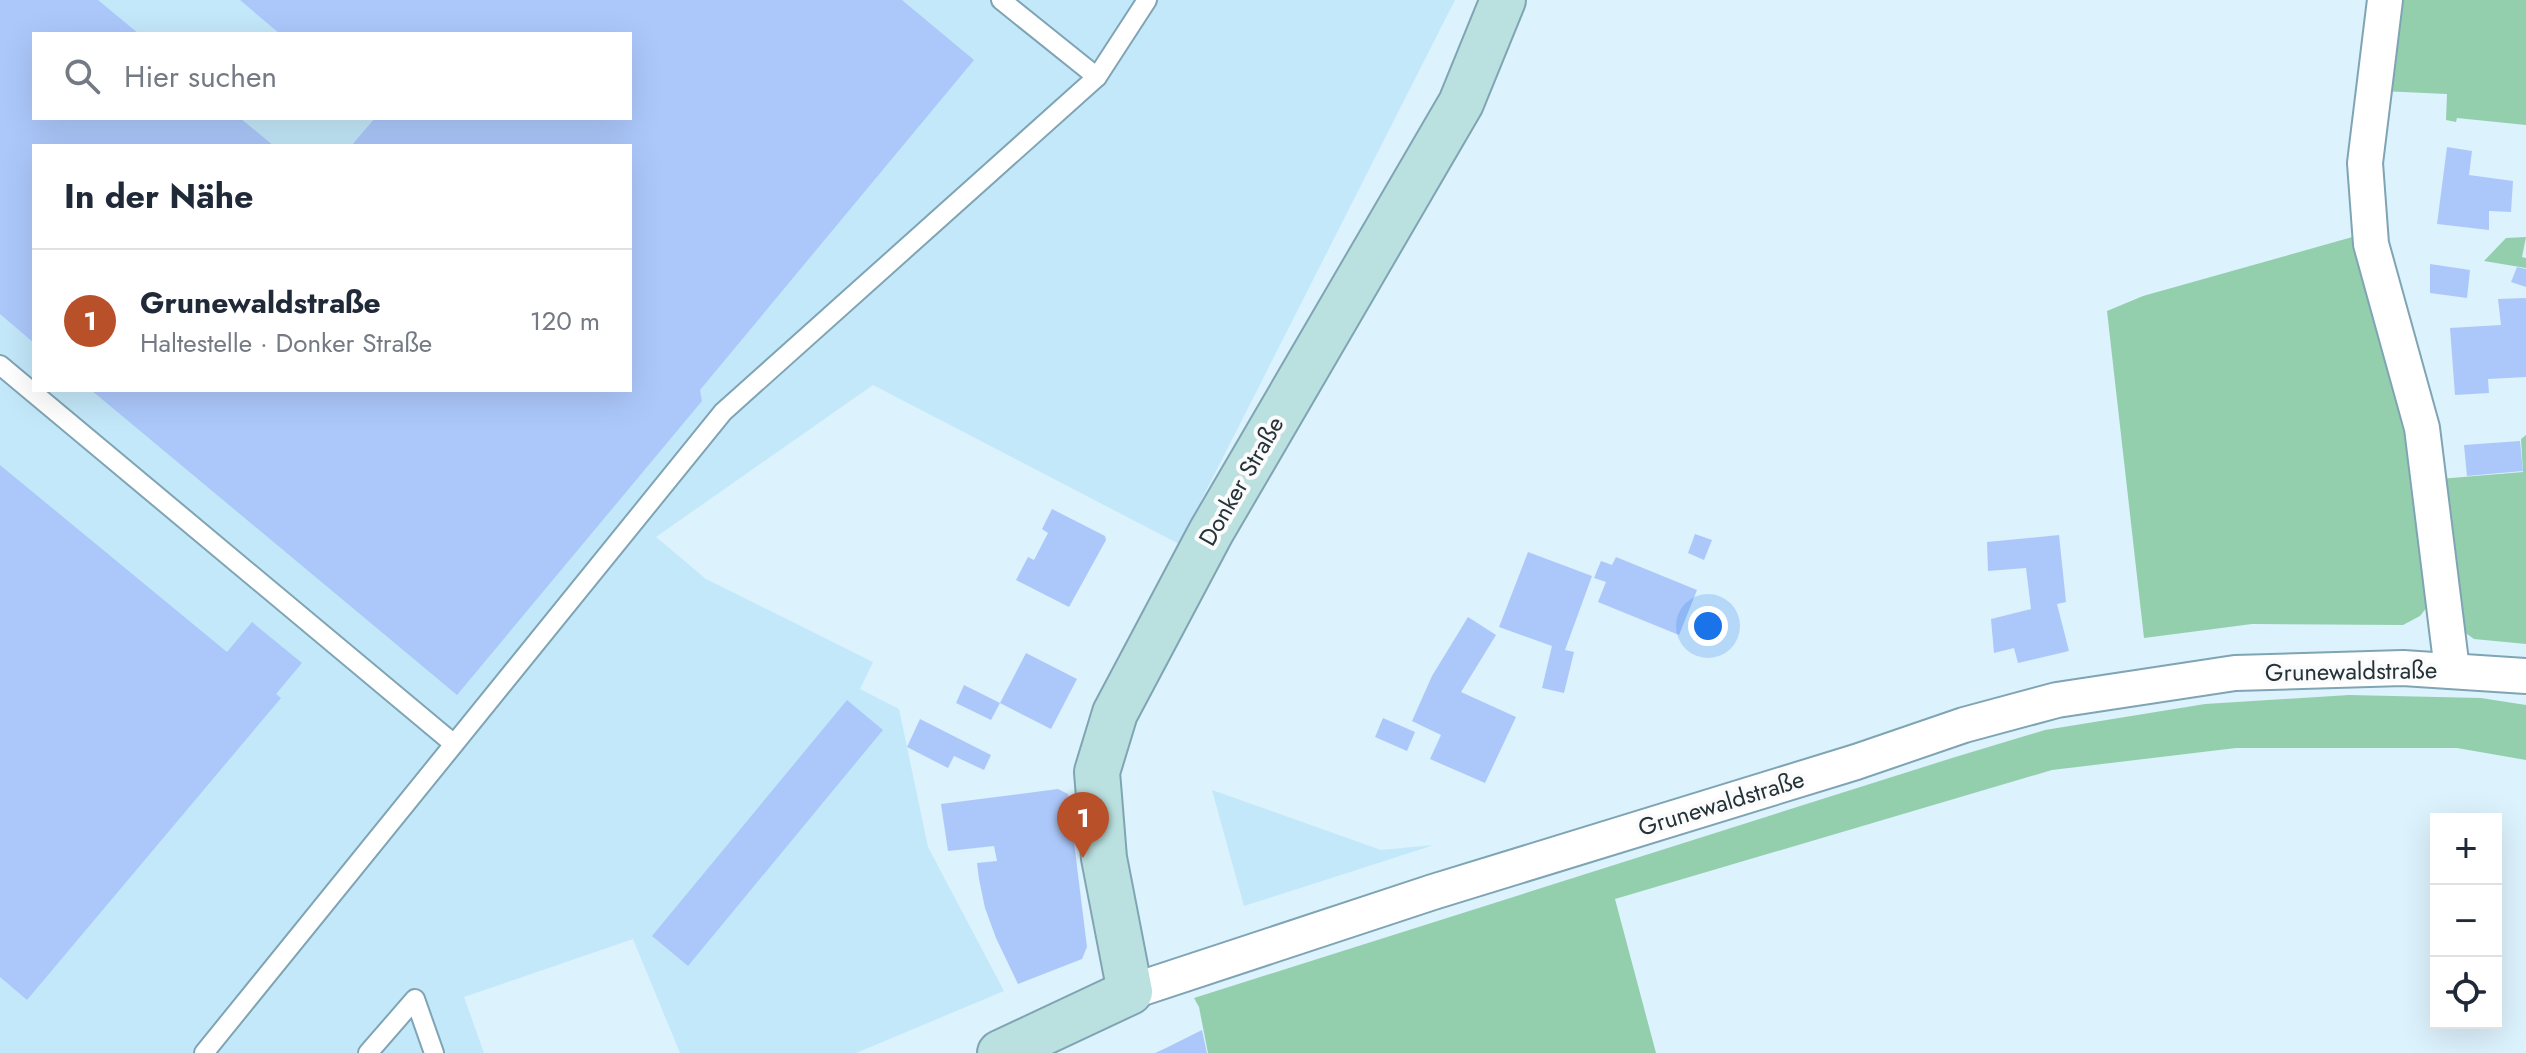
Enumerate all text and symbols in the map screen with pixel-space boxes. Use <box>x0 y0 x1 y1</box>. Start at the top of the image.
search box <box>32 32 632 120</box>
icon: search <box>60 54 104 98</box>
text: Hier suchen <box>124 55 277 98</box>
text: In der Nähe <box>64 172 254 221</box>
text: Grunewaldstraße <box>140 281 381 324</box>
text: 1 <box>83 302 97 340</box>
text: 120 m <box>530 302 600 340</box>
text: Haltestelle · Donker Straße <box>140 324 432 362</box>
street label: Donker Straße <box>1190 410 1292 552</box>
your location <box>1688 606 1728 646</box>
street label: Grunewaldstraße <box>2265 652 2437 690</box>
street label: Grunewaldstraße <box>1634 761 1808 845</box>
pin: 1 <box>1057 792 1109 858</box>
map controls <box>2430 813 2502 1029</box>
button: + <box>2430 813 2502 885</box>
button: − <box>2430 885 2502 957</box>
button: locate <box>2430 957 2502 1029</box>

